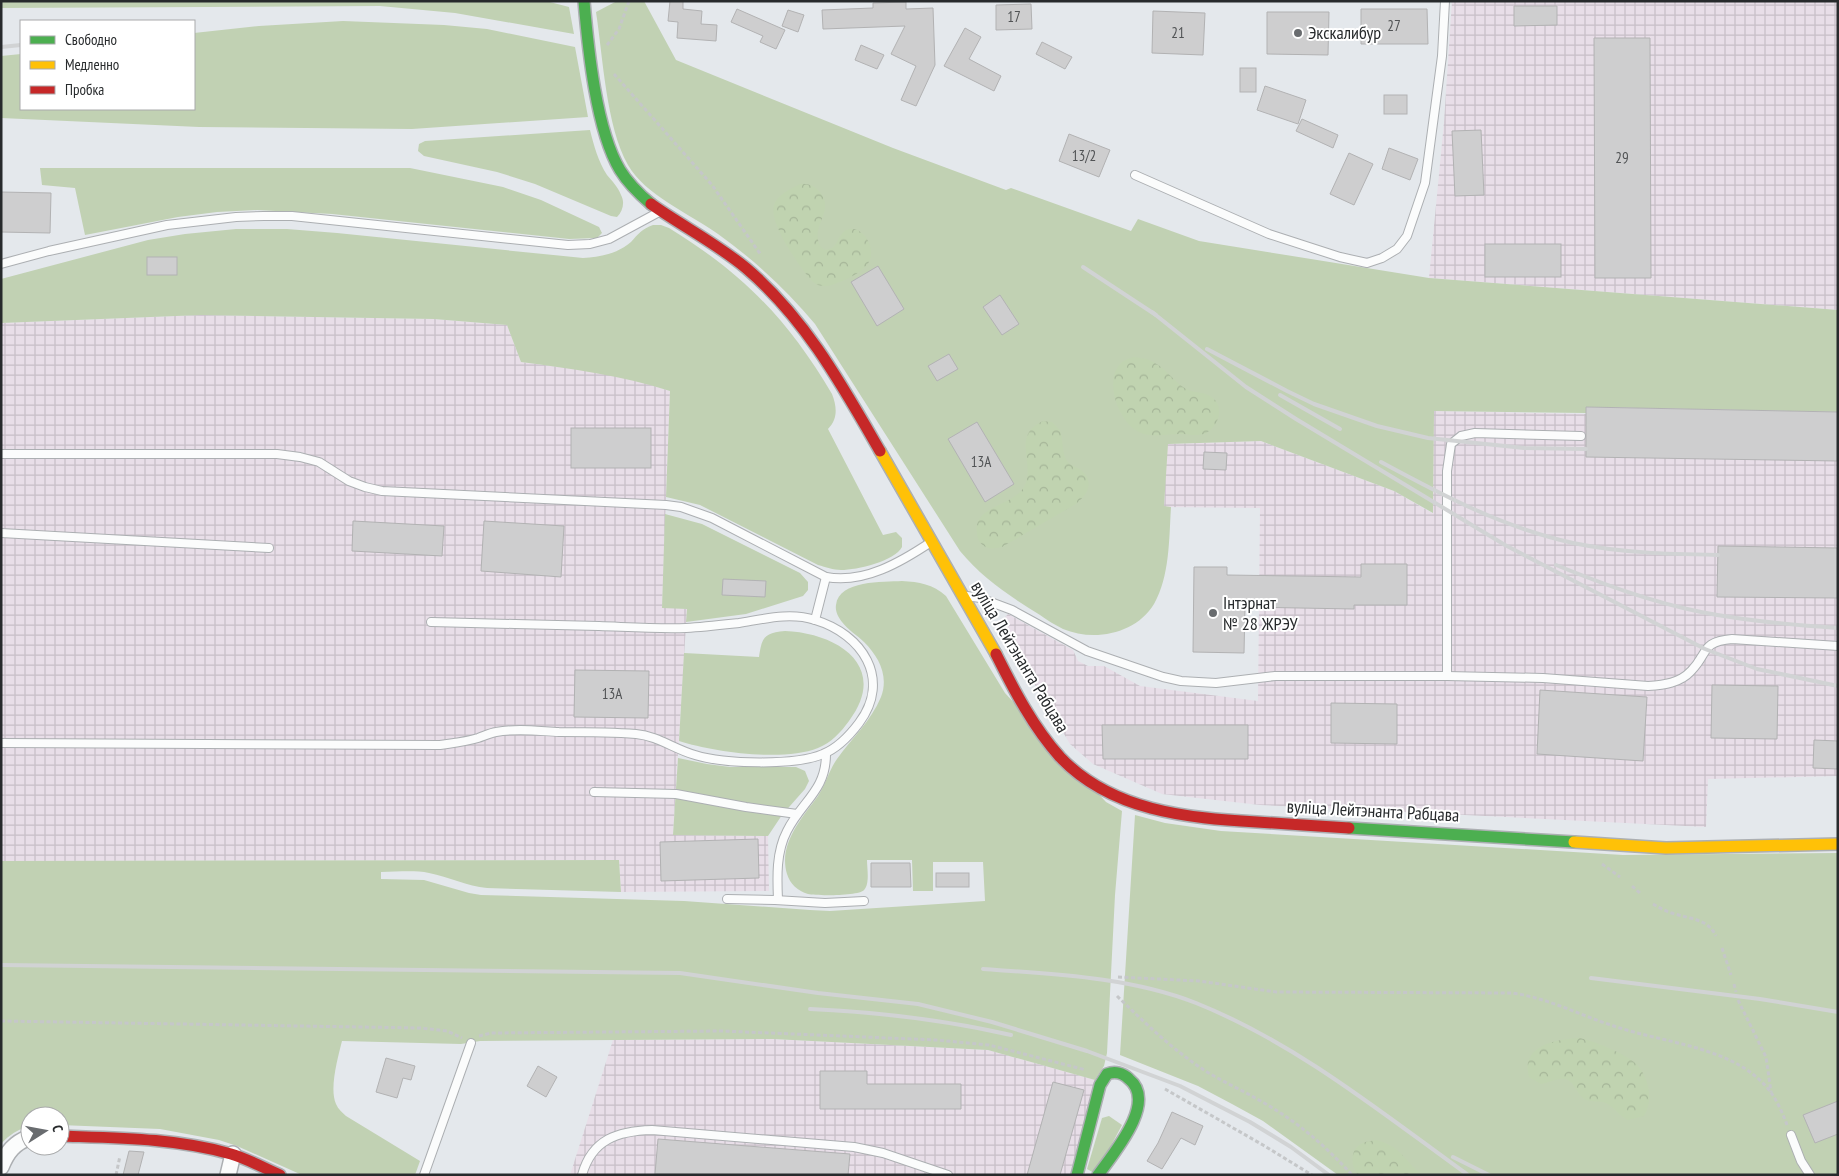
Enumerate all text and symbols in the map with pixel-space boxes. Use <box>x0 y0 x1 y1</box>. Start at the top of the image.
house number: 17 <box>1007 7 1021 26</box>
house number: 27 <box>1387 16 1401 35</box>
legend <box>20 20 195 110</box>
place label: Экскалибур <box>1308 21 1381 44</box>
house number: 21 <box>1171 23 1185 42</box>
marker: Экскалибур <box>1292 27 1304 39</box>
text: Свободно <box>65 30 117 49</box>
text: Медленно <box>65 55 119 74</box>
text: Пробка <box>65 80 104 99</box>
house number: 13/2 <box>1072 146 1096 165</box>
house number: 29 <box>1615 148 1629 167</box>
house number: 13А <box>971 452 992 471</box>
street label: вуліца Лейтэнанта Рабцава <box>966 577 1075 737</box>
place label: Інтэрнат № 28 ЖРЭУ <box>1223 591 1299 635</box>
marker: Інтэрнат № 28 ЖРЭУ <box>1207 607 1219 619</box>
house number: 13А <box>602 684 623 703</box>
street label: вуліца Лейтэнанта Рабцава <box>1286 794 1460 827</box>
north arrow <box>20 1106 70 1156</box>
text: С <box>48 1124 67 1134</box>

